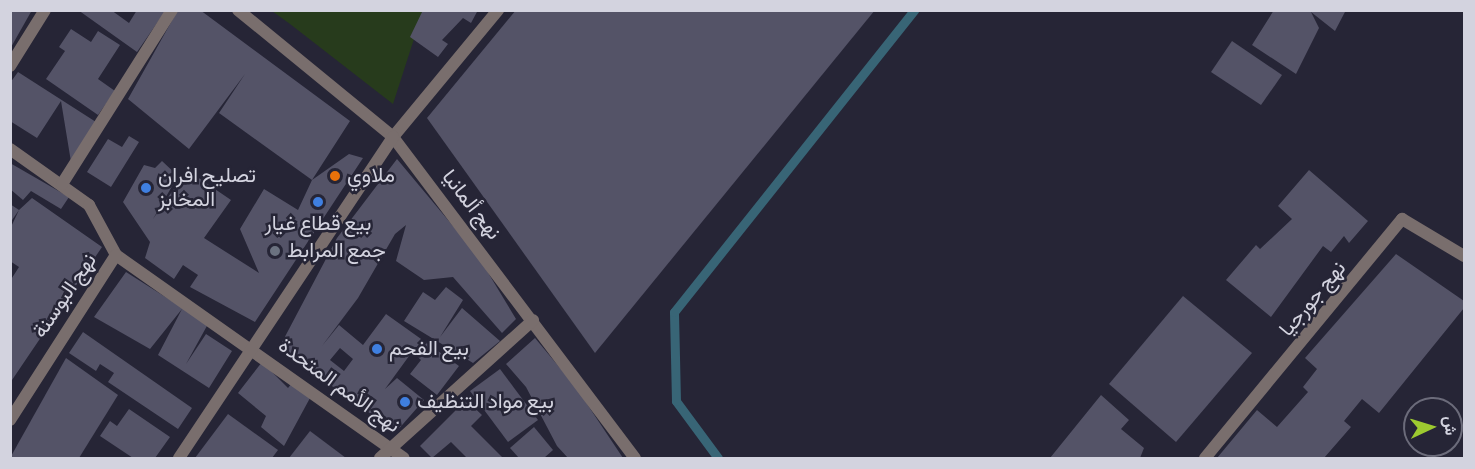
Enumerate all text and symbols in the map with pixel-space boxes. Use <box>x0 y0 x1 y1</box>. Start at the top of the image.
place label: تصليح افران المخابز <box>158 163 256 213</box>
place label: ملاوي <box>347 163 395 189</box>
street label: نهج ألمانيا <box>436 165 506 245</box>
marker: ملاوي <box>328 169 342 183</box>
marker: تصليح افران المخابز <box>139 181 153 195</box>
marker: بيع قطاع غيار <box>311 195 325 209</box>
place label: بيع قطاع غيار <box>265 211 371 237</box>
place label: جمع المرابط <box>287 238 386 264</box>
marker: جمع المرابط <box>268 244 282 258</box>
street label: نهج البوسنة <box>28 249 102 343</box>
street label: نهج جورجيا <box>1274 256 1352 342</box>
street label: نهج الأمم المتحدة <box>273 333 405 439</box>
place label: بيع الفحم <box>389 336 469 362</box>
marker: بيع الفحم <box>370 342 384 356</box>
place label: بيع مواد التنظيف <box>417 389 554 415</box>
marker: بيع مواد التنظيف <box>398 395 412 409</box>
north arrow <box>1403 397 1463 457</box>
text: ش <box>1439 416 1460 436</box>

